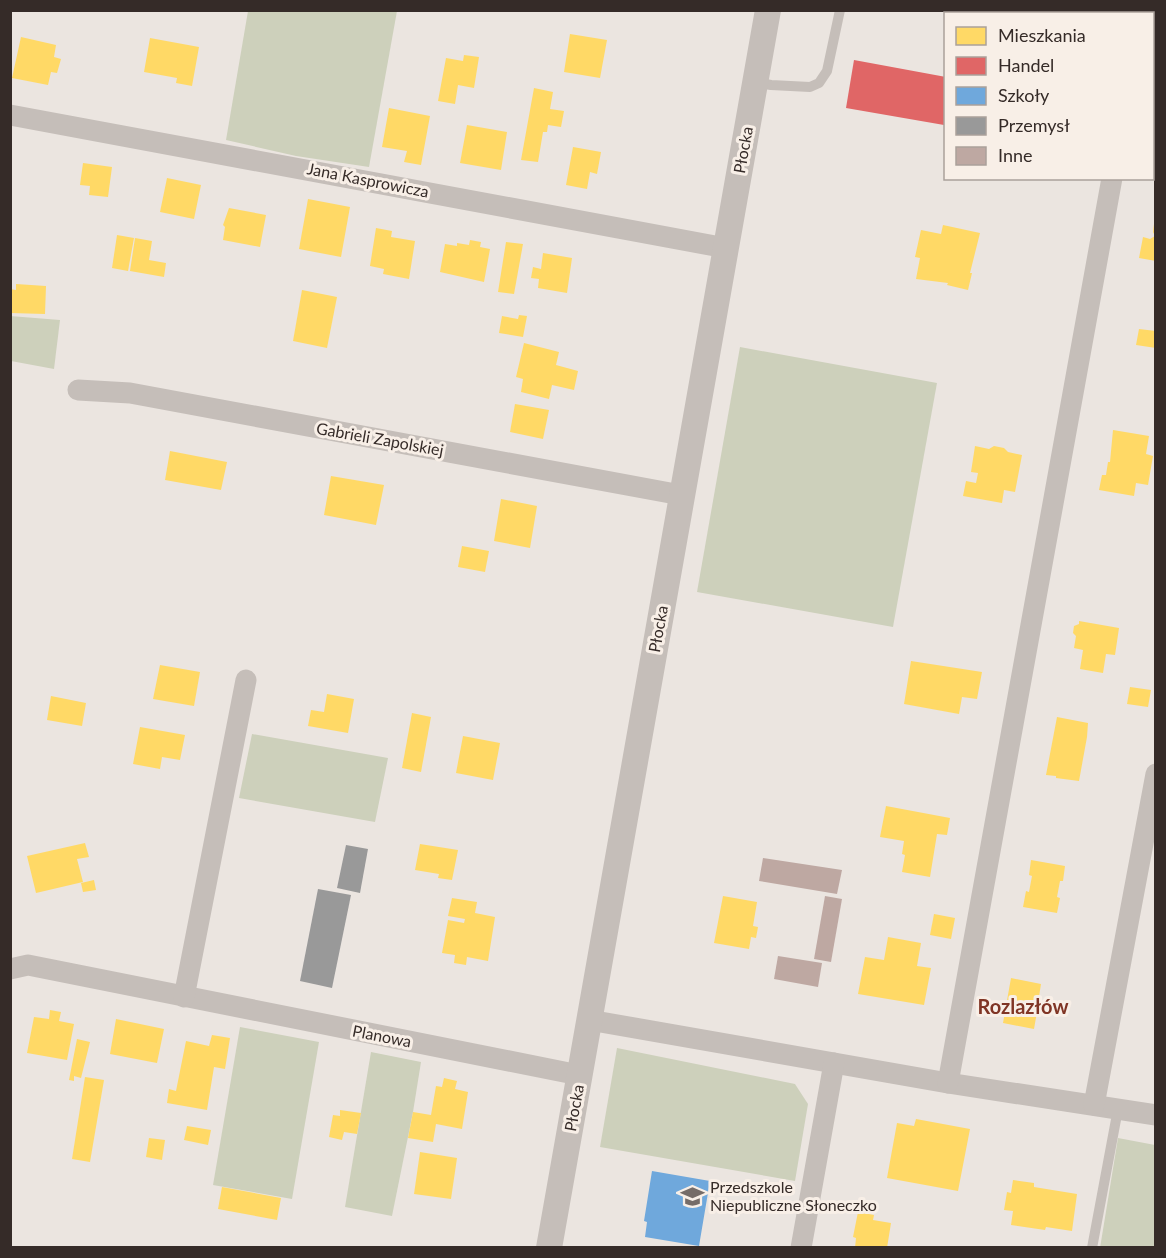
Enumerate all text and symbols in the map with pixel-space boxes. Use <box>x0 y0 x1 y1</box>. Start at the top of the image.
legend <box>944 12 1154 180</box>
text: Mieszkania <box>998 24 1086 46</box>
text: Handel <box>998 54 1054 76</box>
text: Szkoły <box>998 84 1050 106</box>
text: Przemysł <box>998 114 1070 136</box>
street label: Płocka <box>729 125 756 175</box>
text: Inne <box>998 144 1033 166</box>
street label: Jana Kasprowicza <box>306 158 431 201</box>
street label: Gabrieli Zapolskiej <box>315 418 445 459</box>
street label: Płocka <box>644 604 671 654</box>
district label: Rozlazłów <box>978 994 1068 1018</box>
street label: Planowa <box>351 1020 413 1051</box>
street label: Płocka <box>560 1083 587 1133</box>
place label: Przedszkole Niepubliczne Słoneczko <box>710 1177 877 1214</box>
school or university icon: Przedszkole Niepubliczne Słoneczko <box>679 1183 705 1209</box>

